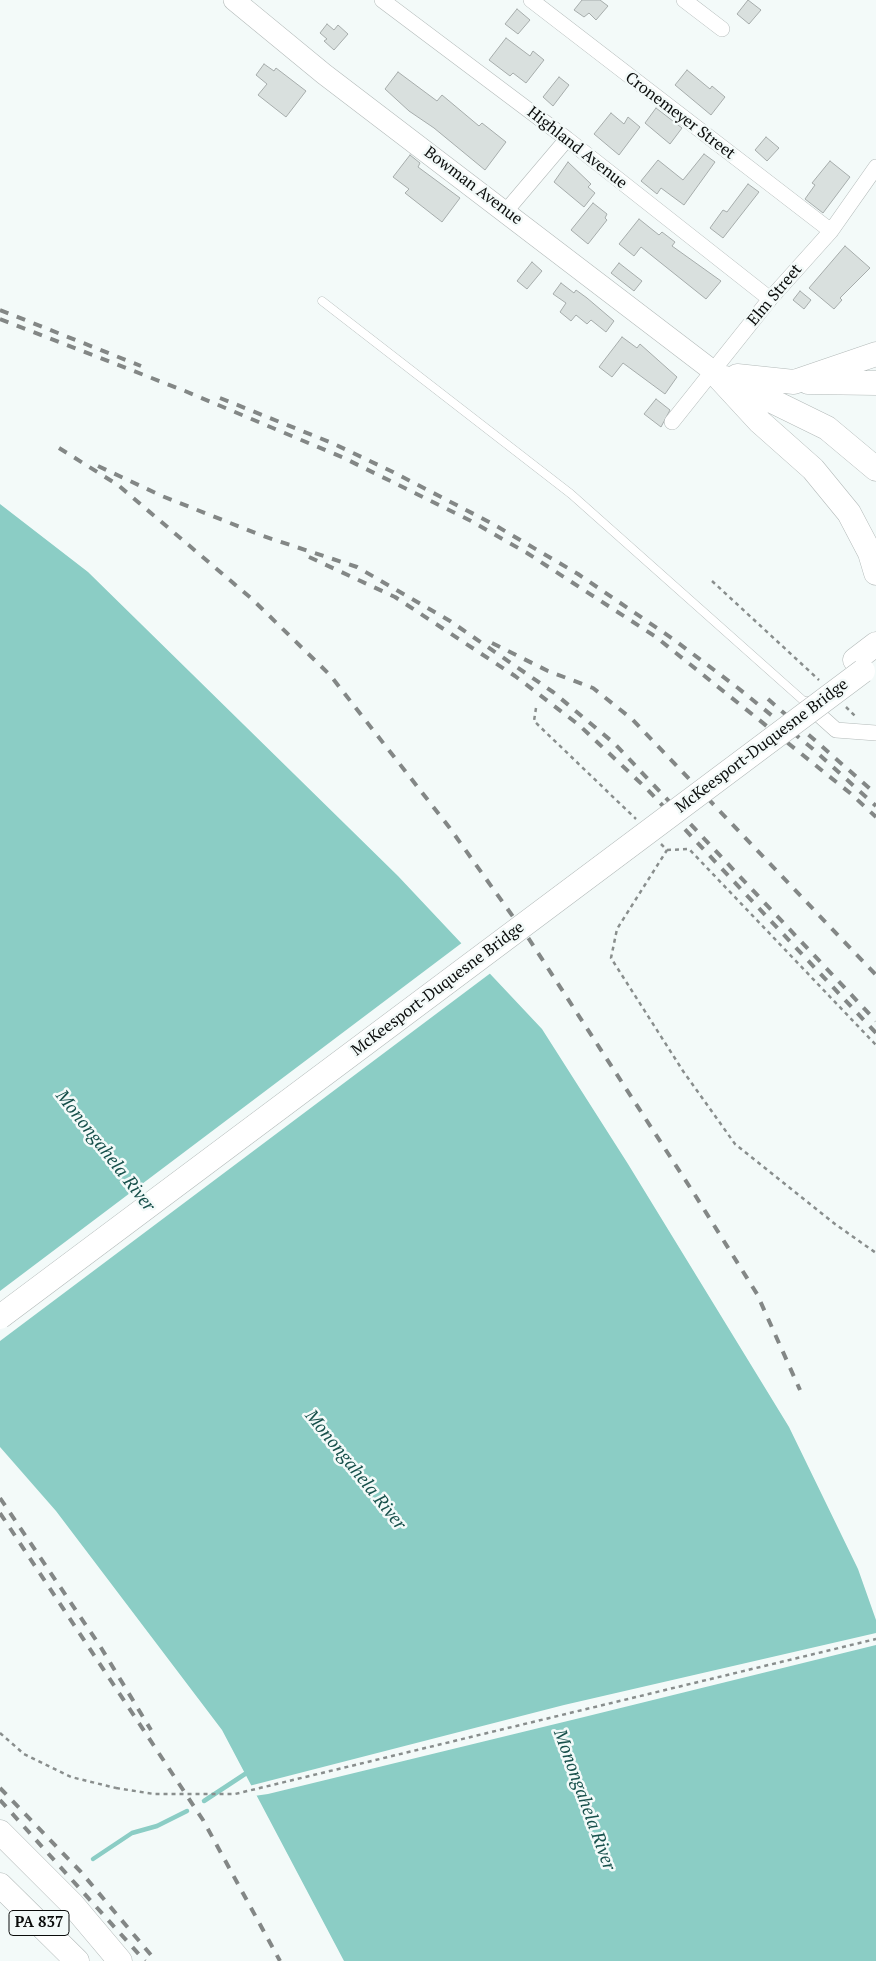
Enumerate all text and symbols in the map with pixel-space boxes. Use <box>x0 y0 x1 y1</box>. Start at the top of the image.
street label: Cronemeyer Street <box>621 68 739 164</box>
street label: Highland Avenue <box>523 103 631 193</box>
street label: Bowman Avenue <box>420 143 526 229</box>
street label: Elm Street <box>744 260 806 330</box>
street label: McKeesport-Duquesne Bridge <box>672 675 852 817</box>
street label: McKeesport-Duquesne Bridge <box>348 918 528 1060</box>
water label: Monongahela River <box>51 1086 159 1216</box>
water label: Monongahela River <box>300 1406 410 1534</box>
water label: Monongahela River <box>549 1727 619 1873</box>
road number: PA 837 <box>9 1910 69 1936</box>

